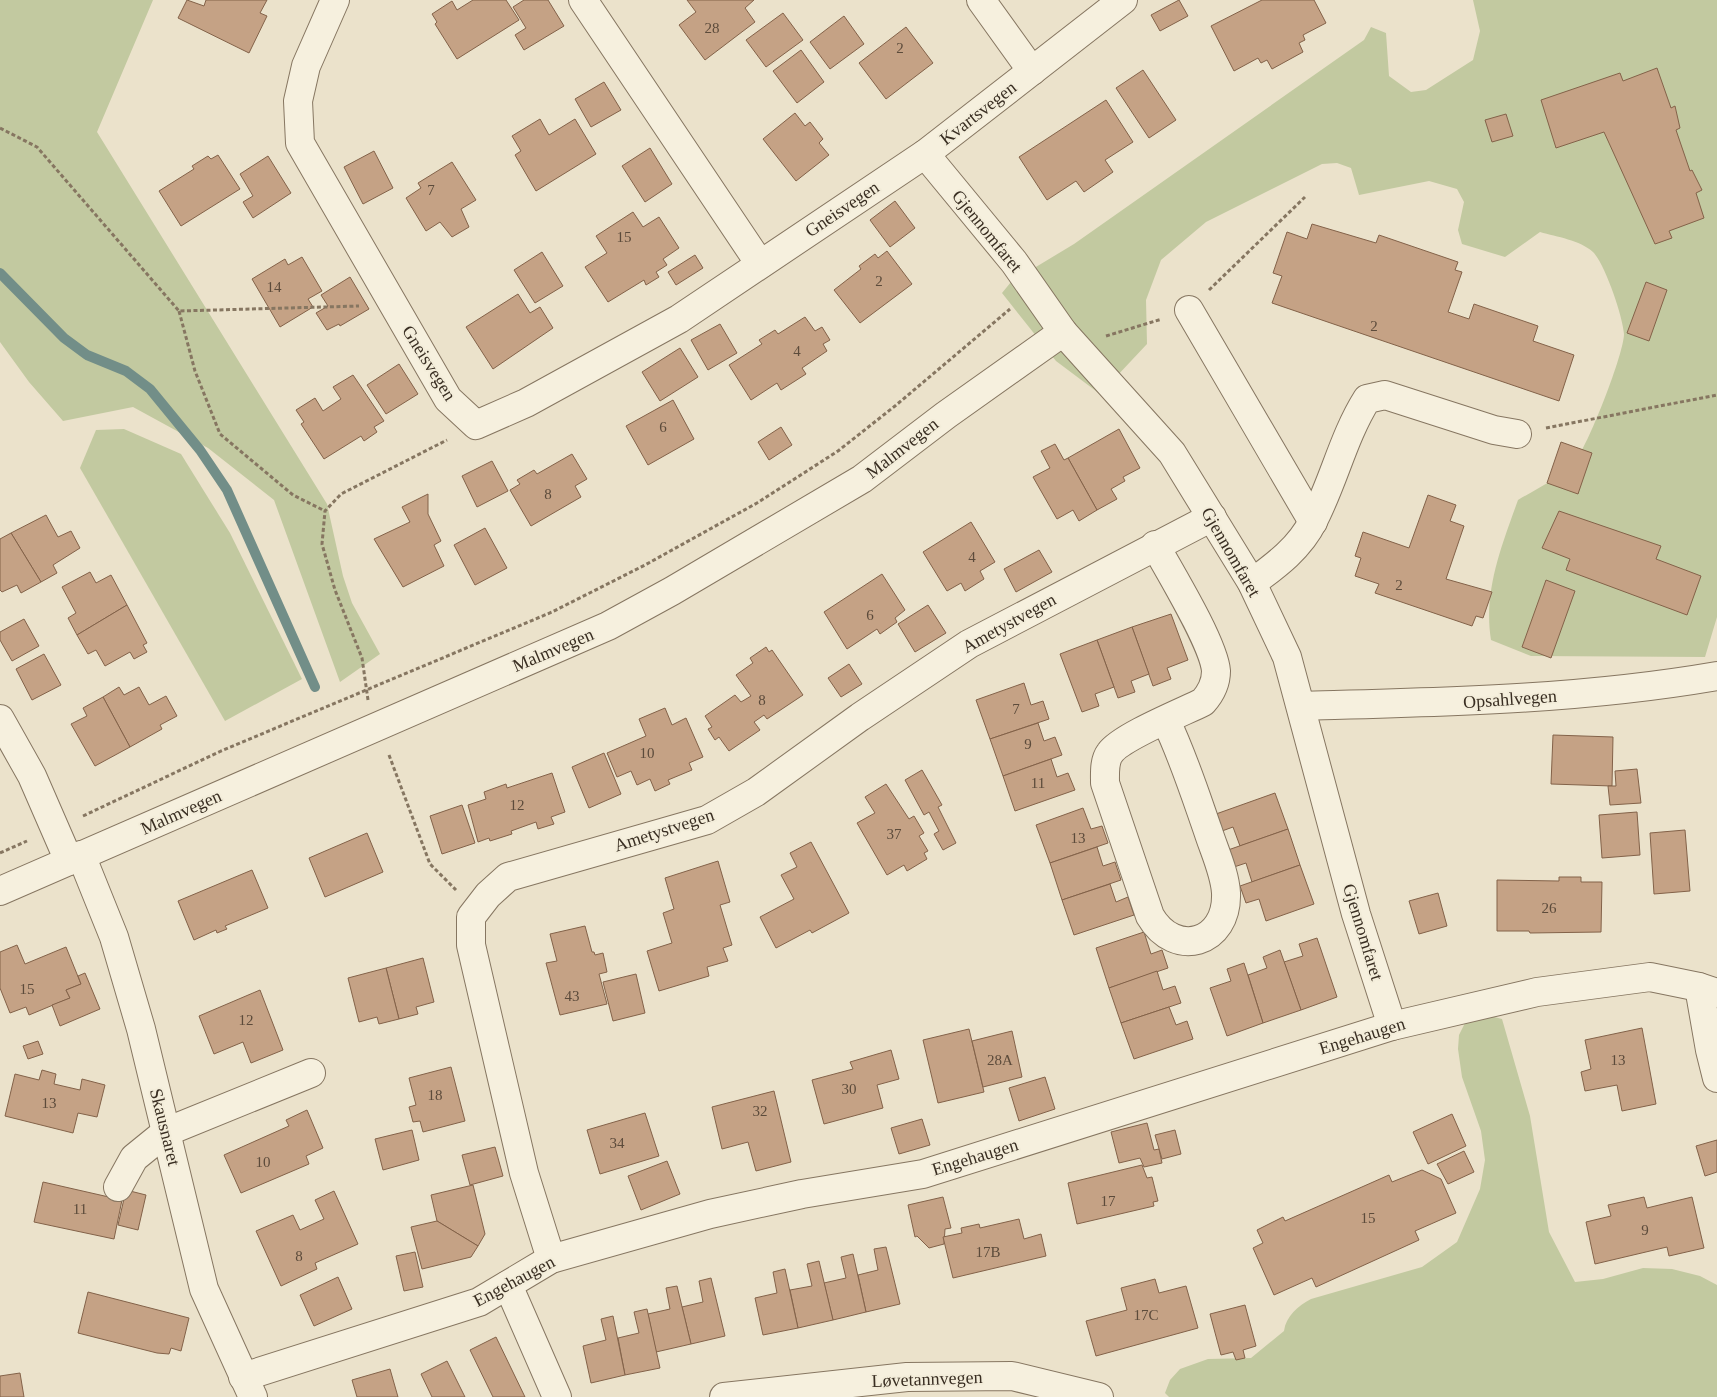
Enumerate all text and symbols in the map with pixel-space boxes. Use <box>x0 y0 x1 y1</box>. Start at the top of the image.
house number: 28 <box>705 20 720 36</box>
house number: 2 <box>896 40 904 56</box>
street label: Kvartsvegen <box>936 77 1020 149</box>
street label: Gneisvegen <box>801 177 883 241</box>
house number: 7 <box>427 182 435 198</box>
street label: Gjennomfaret <box>948 186 1026 276</box>
house number: 15 <box>617 229 632 245</box>
house number: 2 <box>875 273 883 289</box>
house number: 14 <box>267 279 282 295</box>
house number: 2 <box>1370 318 1378 334</box>
street label: Gneisvegen <box>398 322 460 404</box>
house number: 4 <box>793 343 801 359</box>
street label: Malmvegen <box>862 414 942 482</box>
house number: 6 <box>659 419 667 435</box>
house number: 8 <box>544 486 552 502</box>
street label: Gjennomfaret <box>1197 504 1265 600</box>
house number: 4 <box>968 549 976 565</box>
house number: 2 <box>1395 577 1403 593</box>
street label: Ametystvegen <box>959 589 1059 657</box>
house number: 6 <box>866 607 874 623</box>
street label: Malmvegen <box>510 624 596 676</box>
street label: Opsahlvegen <box>1462 686 1558 712</box>
house number: 8 <box>758 692 766 708</box>
house number: 7 <box>1012 701 1020 717</box>
house number: 9 <box>1024 736 1032 752</box>
house number: 10 <box>640 745 655 761</box>
house number: 11 <box>1031 775 1045 791</box>
street label: Malmvegen <box>138 785 224 839</box>
house number: 12 <box>510 797 525 813</box>
street label: Ametystvegen <box>611 804 717 856</box>
house number: 37 <box>887 826 902 842</box>
house number: 13 <box>1071 830 1086 846</box>
street label: Gjennomfaret <box>1339 881 1387 983</box>
house number: 26 <box>1542 900 1557 916</box>
house number: 15 <box>20 981 35 997</box>
house number: 43 <box>565 988 580 1004</box>
house number: 12 <box>239 1012 254 1028</box>
street label: Engehaugen <box>1317 1013 1407 1059</box>
house number: 28A <box>987 1052 1013 1068</box>
house number: 13 <box>1611 1052 1626 1068</box>
house number: 30 <box>842 1081 857 1097</box>
street label: Skausnaret <box>146 1086 184 1168</box>
house number: 18 <box>428 1087 443 1103</box>
house number: 13 <box>42 1095 57 1111</box>
house number: 32 <box>753 1103 768 1119</box>
street label: Engehaugen <box>930 1134 1020 1180</box>
house number: 34 <box>610 1135 625 1151</box>
house number: 10 <box>256 1154 271 1170</box>
house number: 17 <box>1101 1193 1116 1209</box>
house number: 11 <box>73 1201 87 1217</box>
house number: 15 <box>1361 1210 1376 1226</box>
house number: 9 <box>1641 1222 1649 1238</box>
house number: 17B <box>975 1244 1001 1260</box>
house number: 8 <box>295 1248 303 1264</box>
street label: Engehaugen <box>470 1251 558 1311</box>
house number: 17C <box>1133 1307 1159 1323</box>
street label: Løvetannvegen <box>871 1367 983 1391</box>

